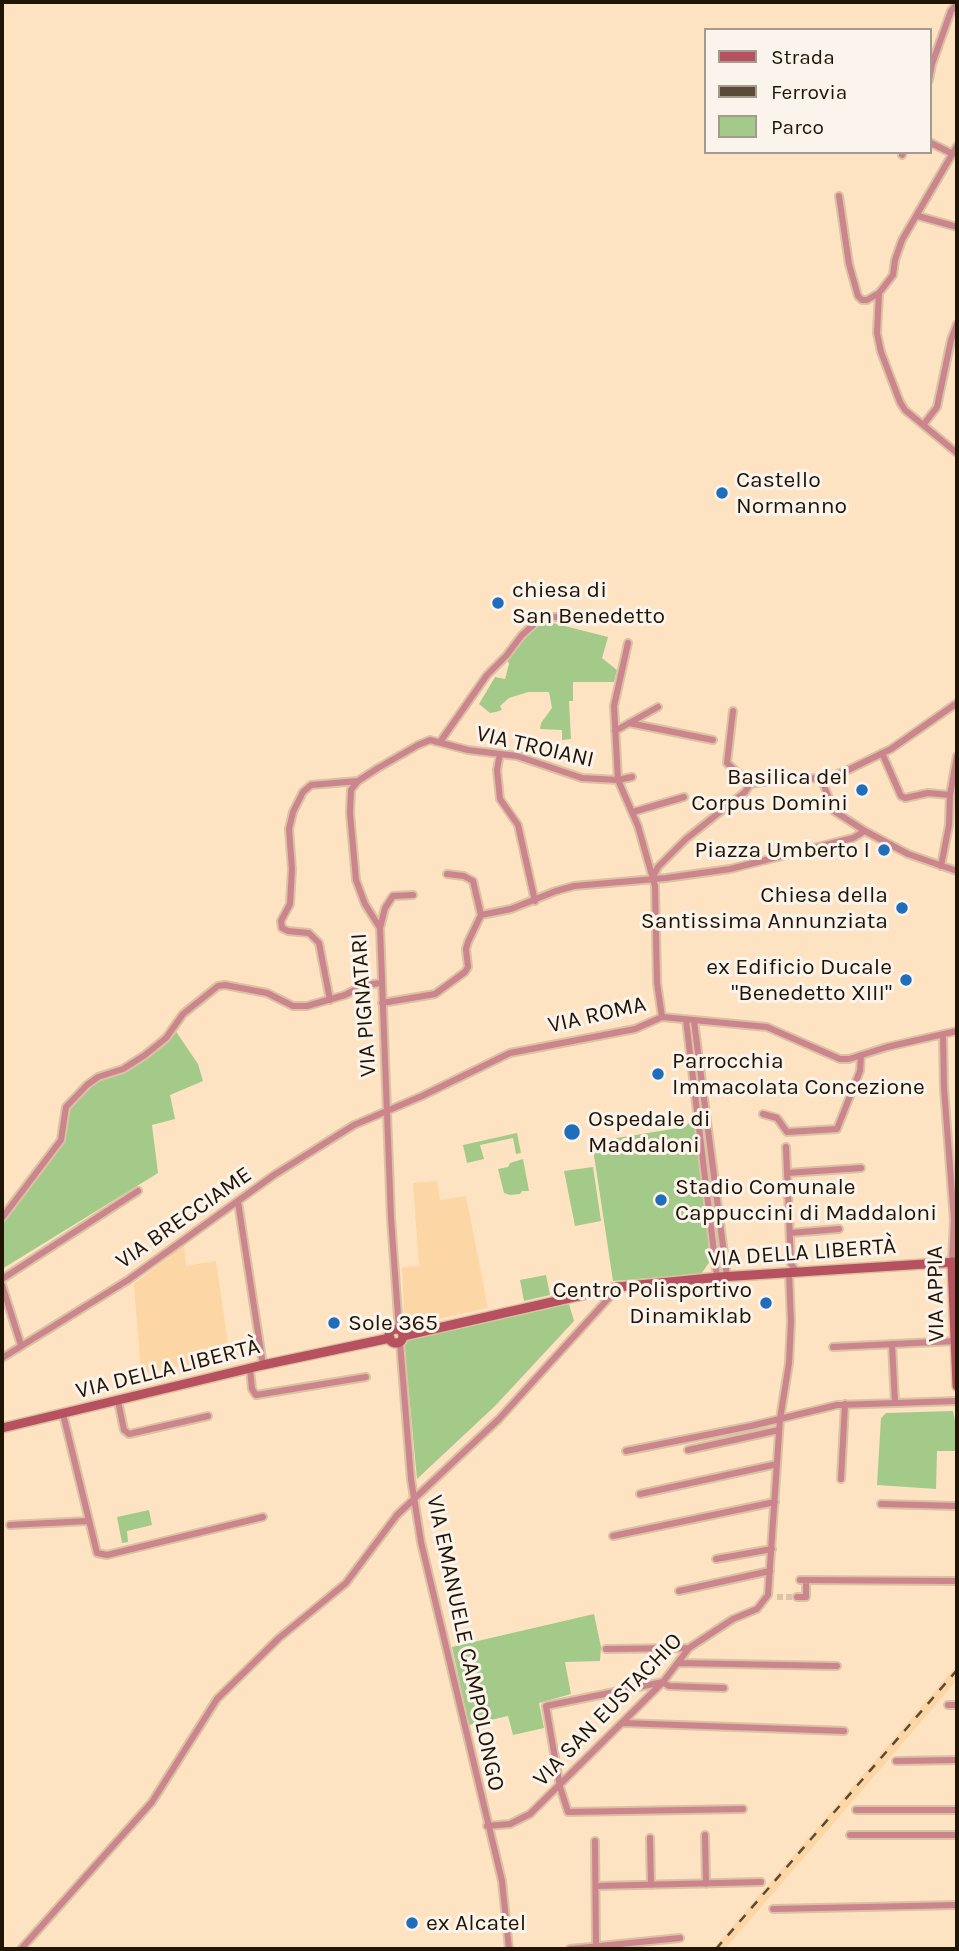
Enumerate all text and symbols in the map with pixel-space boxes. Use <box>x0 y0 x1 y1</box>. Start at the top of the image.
legend <box>704 28 931 154</box>
text: Strada <box>771 45 835 69</box>
text: Ferrovia <box>771 80 847 104</box>
text: Parco <box>771 115 824 139</box>
place label: Castello Normanno <box>736 466 847 520</box>
marker: Castello Normanno <box>714 485 730 501</box>
place label: chiesa di San Benedetto <box>512 576 665 630</box>
marker: chiesa di San Benedetto <box>490 595 506 611</box>
street label: VIA TROIANI <box>473 720 597 774</box>
place label: Basilica del Corpus Domini <box>691 763 848 817</box>
marker: Basilica del Corpus Domini <box>854 782 870 798</box>
place label: Piazza Umberto I <box>694 836 870 864</box>
marker: Piazza Umberto I <box>876 842 892 858</box>
place label: Chiesa della Santissima Annunziata <box>641 881 888 935</box>
marker: Chiesa della Santissima Annunziata <box>894 900 910 916</box>
street label: VIA PIGNATARI <box>345 932 383 1078</box>
place label: ex Edificio Ducale "Benedetto XIII" <box>706 953 892 1007</box>
marker: ex Edificio Ducale "Benedetto XIII" <box>898 972 914 988</box>
street label: VIA ROMA <box>545 990 649 1040</box>
place label: Parrocchia Immacolata Concezione <box>672 1047 925 1101</box>
marker: Parrocchia Immacolata Concezione <box>650 1066 666 1082</box>
place label: Ospedale di Maddaloni <box>588 1105 711 1159</box>
marker: Ospedale di Maddaloni <box>562 1122 582 1142</box>
street label: VIA BRECCIAME <box>111 1161 257 1275</box>
place label: Stadio Comunale Cappuccini di Maddaloni <box>675 1173 937 1227</box>
marker: Stadio Comunale Cappuccini di Maddaloni <box>653 1192 669 1208</box>
street label: VIA DELLA LIBERTÀ <box>707 1233 897 1273</box>
street label: VIA APPIA <box>921 1246 951 1342</box>
place label: Centro Polisportivo Dinamiklab <box>553 1276 752 1330</box>
marker: Centro Polisportivo Dinamiklab <box>758 1295 774 1311</box>
place label: Sole 365 <box>348 1309 438 1337</box>
marker: Sole 365 <box>326 1315 342 1331</box>
street label: VIA DELLA LIBERTÀ <box>73 1333 263 1405</box>
street label: VIA EMANUELE CAMPOLONGO <box>420 1493 510 1793</box>
street label: VIA SAN EUSTACHIO <box>528 1627 688 1793</box>
place label: ex Alcatel <box>426 1909 526 1937</box>
marker: ex Alcatel <box>404 1915 420 1931</box>

